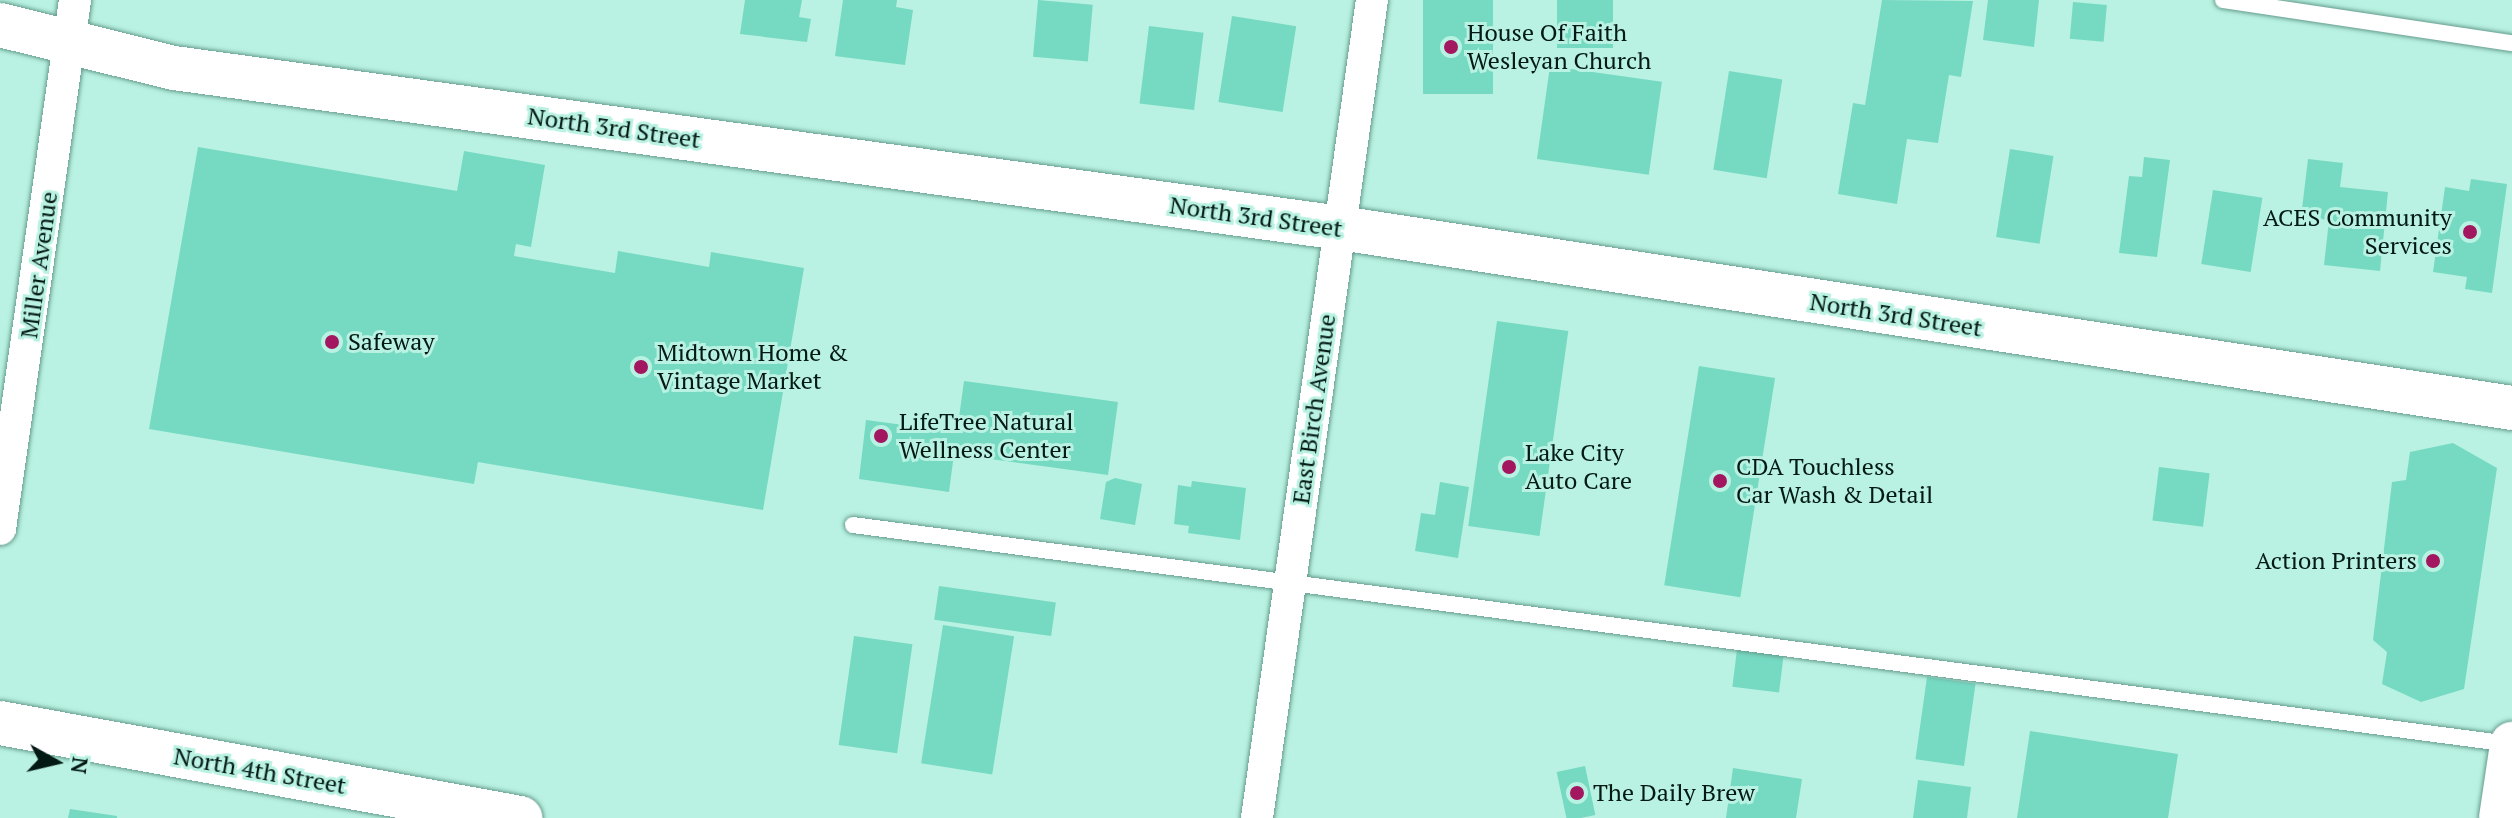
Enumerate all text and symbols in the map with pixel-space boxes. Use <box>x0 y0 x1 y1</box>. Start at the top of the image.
place label: House Of Faith Wesleyan Church <box>1467 19 1651 75</box>
marker: House Of Faith Wesleyan Church <box>1442 38 1460 56</box>
street label: North 3rd Street <box>526 102 702 154</box>
street label: Miller Avenue <box>14 190 64 340</box>
street label: North 3rd Street <box>1168 191 1344 243</box>
place label: ACES Community Services <box>2263 204 2452 260</box>
marker: ACES Community Services <box>2459 221 2481 243</box>
street label: North 3rd Street <box>1808 287 1984 343</box>
street label: East Birch Avenue <box>1286 312 1342 506</box>
place label: Safeway <box>348 328 435 356</box>
marker: Safeway <box>323 333 341 351</box>
place label: Midtown Home & Vintage Market <box>657 339 848 395</box>
marker: Midtown Home & Vintage Market <box>632 358 650 376</box>
place label: LifeTree Natural Wellness Center <box>899 408 1074 464</box>
marker: LifeTree Natural Wellness Center <box>870 425 892 447</box>
place label: Lake City Auto Care <box>1525 439 1632 495</box>
place label: CDA Touchless Car Wash & Detail <box>1736 453 1933 509</box>
marker: Lake City Auto Care <box>1500 458 1518 476</box>
marker: CDA Touchless Car Wash & Detail <box>1711 472 1729 490</box>
place label: Action Printers <box>2255 547 2417 575</box>
marker: Action Printers <box>2424 552 2442 570</box>
north arrow <box>16 722 96 802</box>
street label: North 4th Street <box>172 742 348 800</box>
text: N <box>65 755 96 776</box>
place label: The Daily Brew <box>1593 779 1755 807</box>
marker: The Daily Brew <box>1568 784 1586 802</box>

